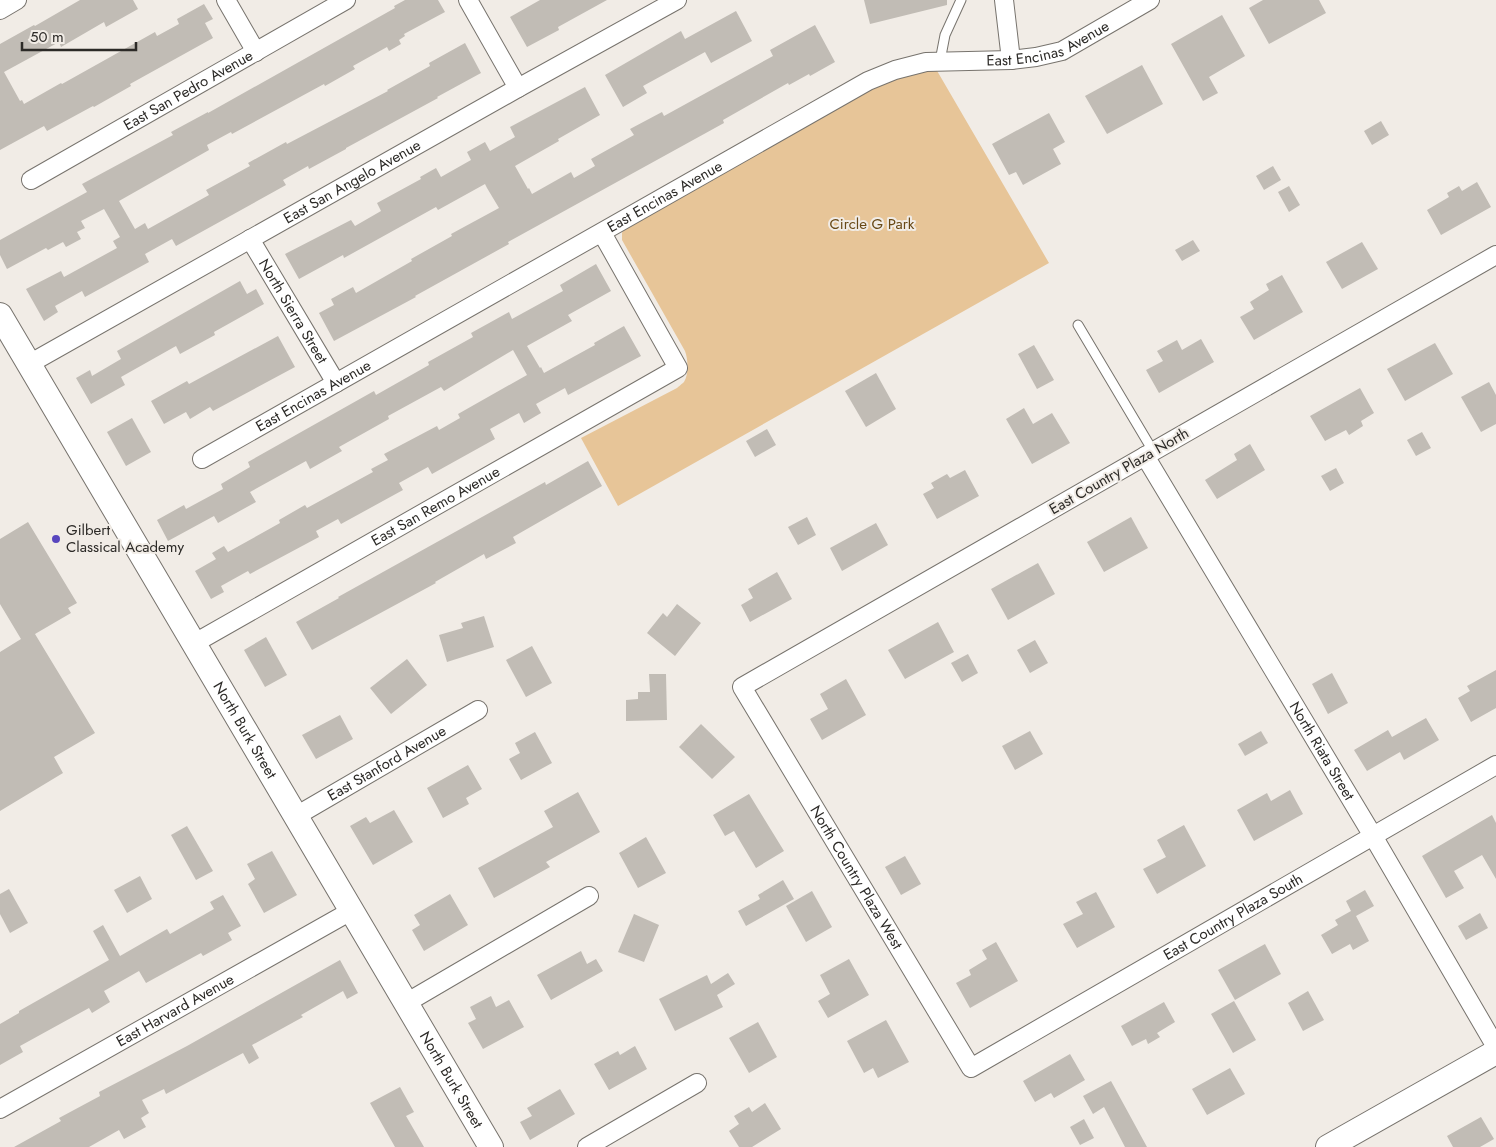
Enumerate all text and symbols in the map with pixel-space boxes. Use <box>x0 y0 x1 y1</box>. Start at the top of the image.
street label: East Encinas Avenue <box>986 15 1113 72</box>
scale bar <box>22 20 136 52</box>
text: 50 m <box>30 26 64 48</box>
street label: East San Pedro Avenue <box>119 44 257 136</box>
street label: East San Angelo Avenue <box>279 134 425 229</box>
street label: East Encinas Avenue <box>603 155 727 238</box>
park label: Circle G Park <box>830 213 915 235</box>
street label: North Sierra Street <box>253 254 333 368</box>
street label: East Encinas Avenue <box>252 354 375 437</box>
street label: East Country Plaza North <box>1045 422 1193 520</box>
street label: East San Remo Avenue <box>367 460 504 551</box>
place label: Gilbert Classical Academy <box>66 519 184 558</box>
marker: Gilbert Classical Academy <box>50 533 62 545</box>
street label: North Burk Street <box>208 677 282 783</box>
street label: North Riata Street <box>1284 697 1360 805</box>
street label: East Stanford Avenue <box>323 720 450 806</box>
street label: North Country Plaza West <box>805 801 908 954</box>
street label: East Country Plaza South <box>1159 868 1307 966</box>
street label: East Harvard Avenue <box>112 968 238 1052</box>
street label: North Burk Street <box>414 1027 489 1133</box>

